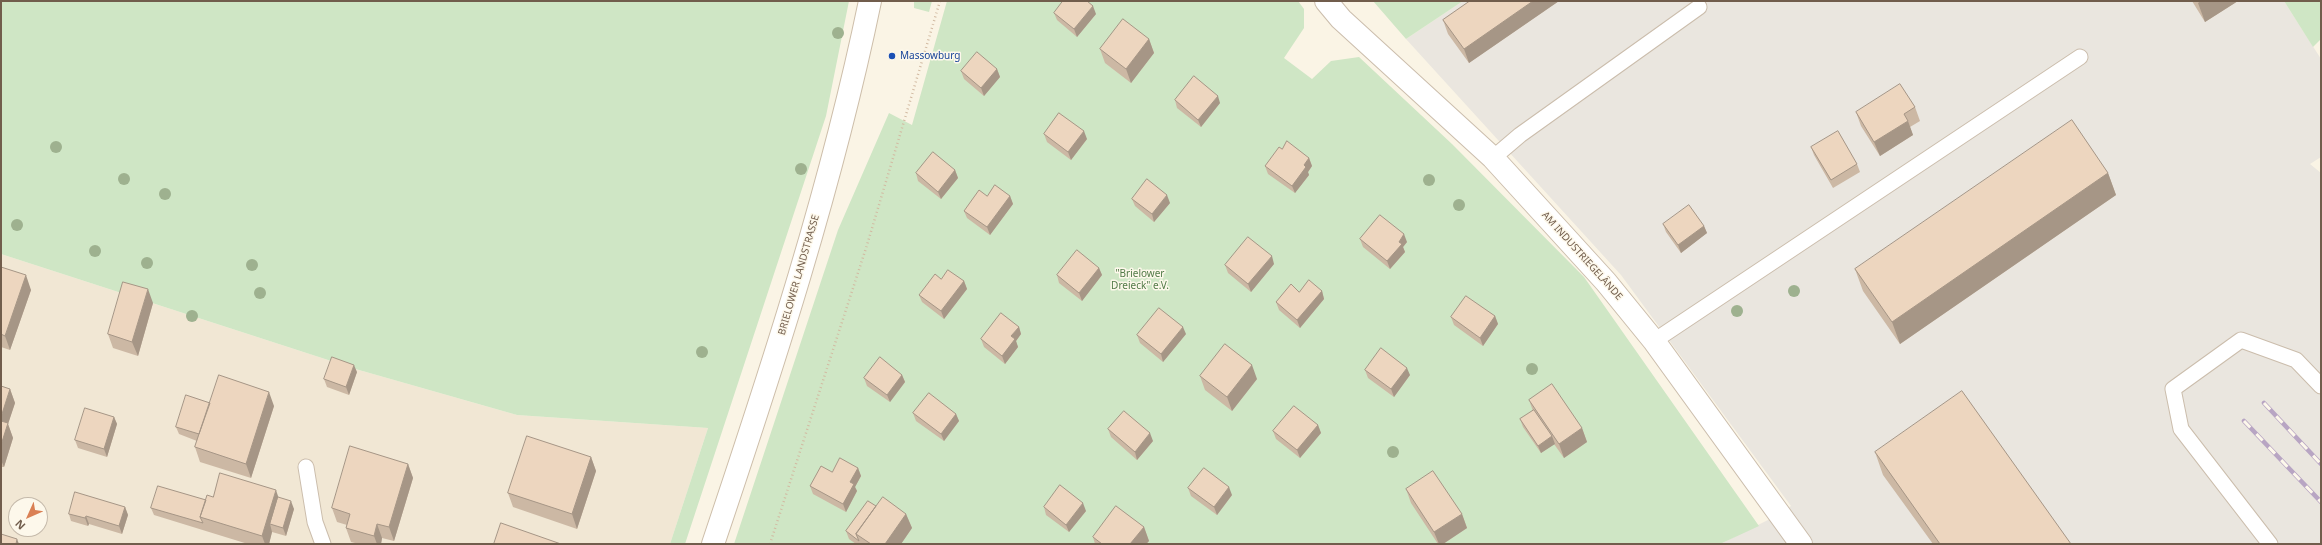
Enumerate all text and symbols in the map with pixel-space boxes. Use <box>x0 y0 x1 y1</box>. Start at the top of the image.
place label: Massowburg <box>900 50 960 62</box>
marker: Massowburg <box>887 51 897 61</box>
street label: AM INDUSTRIEGELÄNDE <box>1539 209 1625 303</box>
street label: BRIELOWER LANDSTRASSE <box>776 213 822 337</box>
park label: "Brielower Dreieck" e.V. <box>1111 268 1169 292</box>
north arrow <box>8 497 48 537</box>
text: N <box>11 517 28 534</box>

